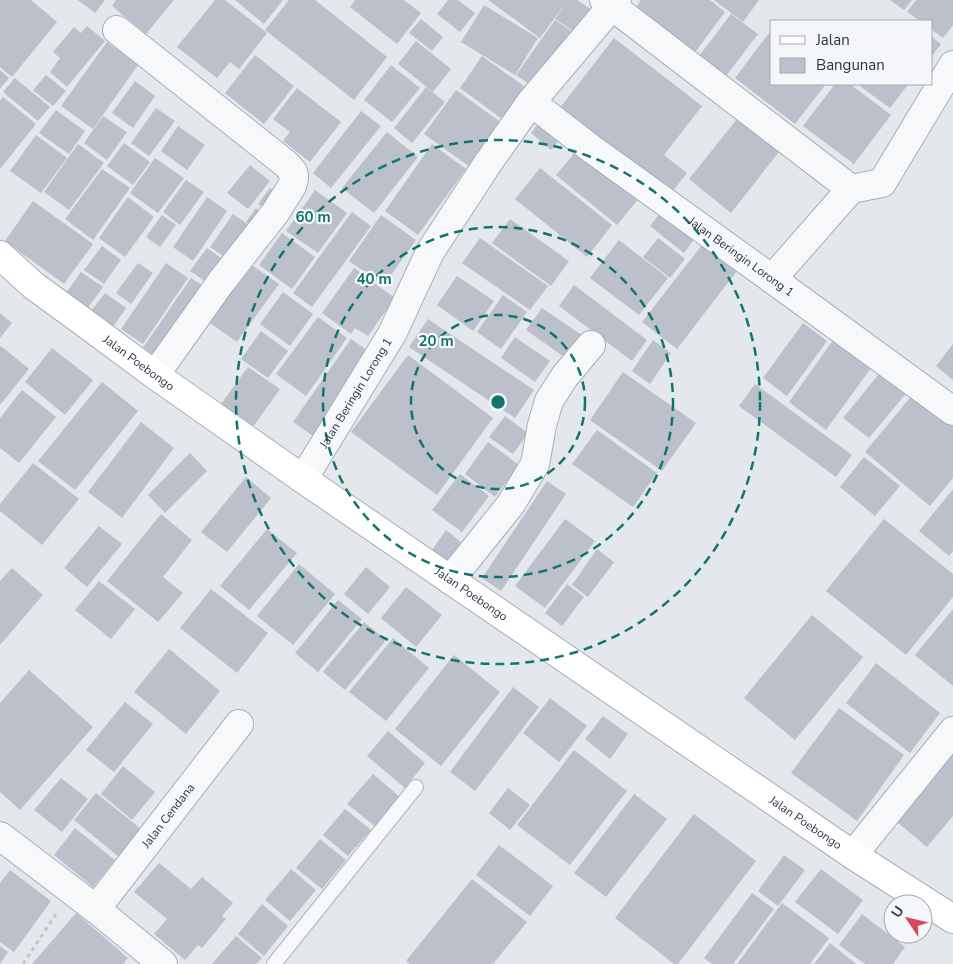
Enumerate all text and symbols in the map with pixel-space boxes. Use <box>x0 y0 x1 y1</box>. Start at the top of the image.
legend <box>770 20 933 85</box>
text: Jalan <box>815 30 850 50</box>
text: Bangunan <box>816 55 885 75</box>
text: 60 m <box>295 207 331 227</box>
street label: Jalan Beringin Lorong 1 <box>684 213 797 300</box>
text: 40 m <box>356 269 392 289</box>
street label: Jalan Poebongo <box>99 331 178 394</box>
text: 20 m <box>418 331 454 351</box>
street label: Jalan Beringin Lorong 1 <box>315 335 396 452</box>
centre of rings <box>489 393 507 411</box>
street label: Jalan Poebongo <box>431 563 511 625</box>
street label: Jalan Cendana <box>138 780 198 852</box>
street label: Jalan Poebongo <box>765 792 845 853</box>
north arrow <box>883 894 933 944</box>
text: U <box>887 902 909 922</box>

